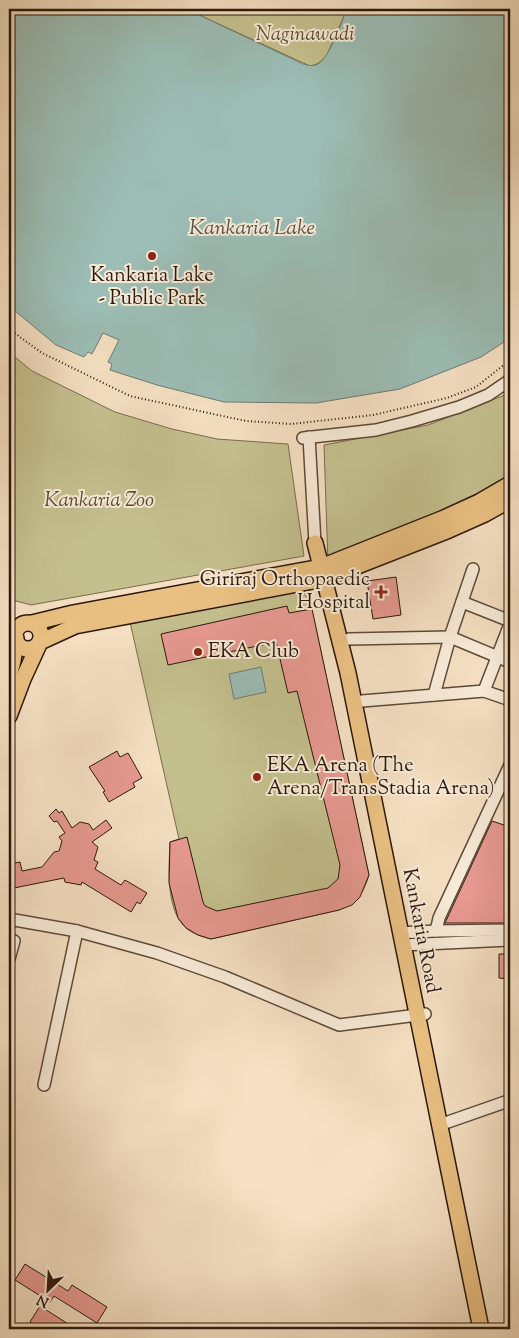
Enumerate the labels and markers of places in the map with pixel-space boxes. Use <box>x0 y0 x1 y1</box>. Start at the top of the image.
marker: Kankaria Lake - Public Park <box>146 250 158 262</box>
place label: Kankaria Lake - Public Park <box>90 262 214 314</box>
place label: Giriraj Orthopaedic Hospital <box>200 566 370 618</box>
marker: Giriraj Orthopaedic Hospital <box>374 585 388 599</box>
place label: EKA Club <box>208 638 299 667</box>
marker: EKA Club <box>192 646 204 658</box>
place label: EKA Arena (The Arena/TransStadia Arena) <box>267 752 495 804</box>
marker: EKA Arena (The Arena/TransStadia Arena) <box>251 771 263 783</box>

